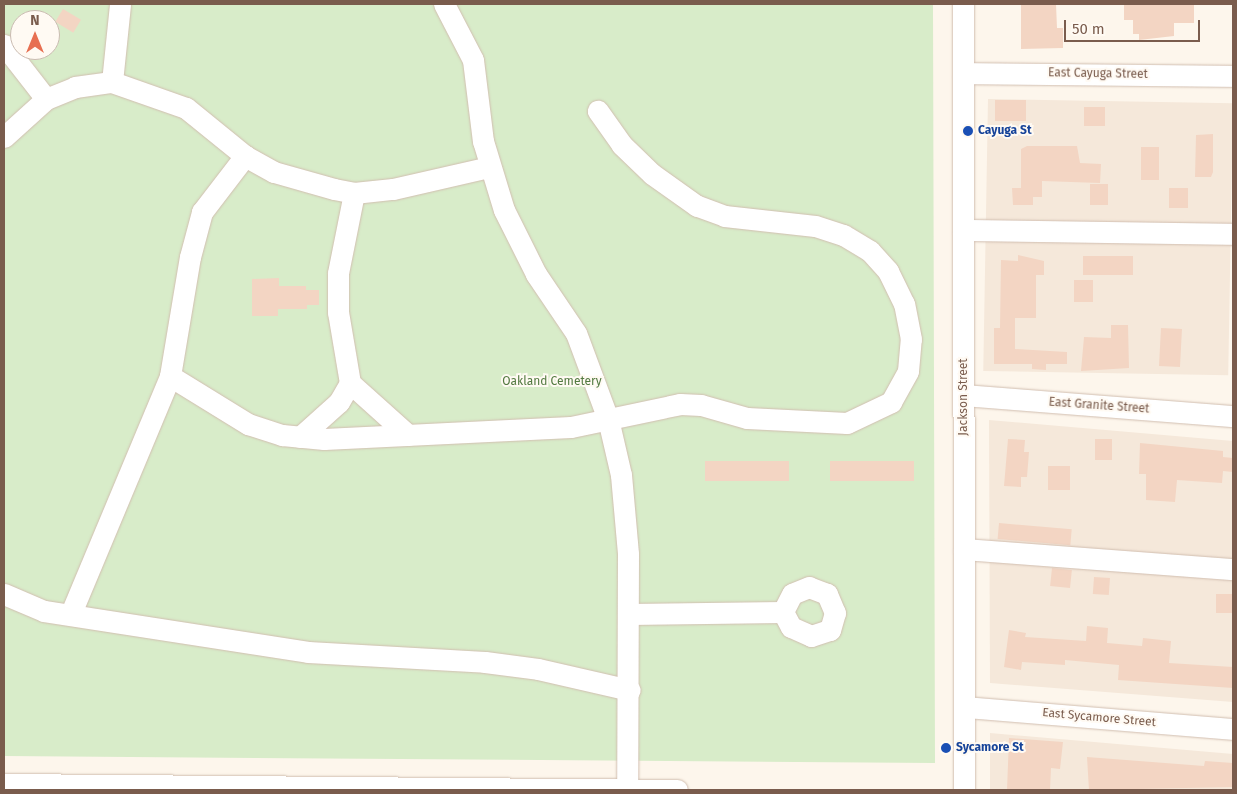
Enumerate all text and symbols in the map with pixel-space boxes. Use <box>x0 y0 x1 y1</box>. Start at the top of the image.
north arrow <box>10 10 60 60</box>
scale bar <box>1067 10 1203 42</box>
text: N <box>30 12 40 29</box>
text: 50 m <box>1072 20 1105 38</box>
street label: East Cayuga Street <box>1048 66 1148 82</box>
place label: Cayuga St <box>978 124 1032 138</box>
marker: Cayuga St <box>962 125 974 137</box>
street label: Jackson Street <box>957 358 971 436</box>
park label: Oakland Cemetery <box>502 375 602 389</box>
street label: East Granite Street <box>1048 395 1150 417</box>
street label: East Sycamore Street <box>1042 706 1156 730</box>
place label: Sycamore St <box>956 741 1024 755</box>
marker: Sycamore St <box>940 742 952 754</box>

